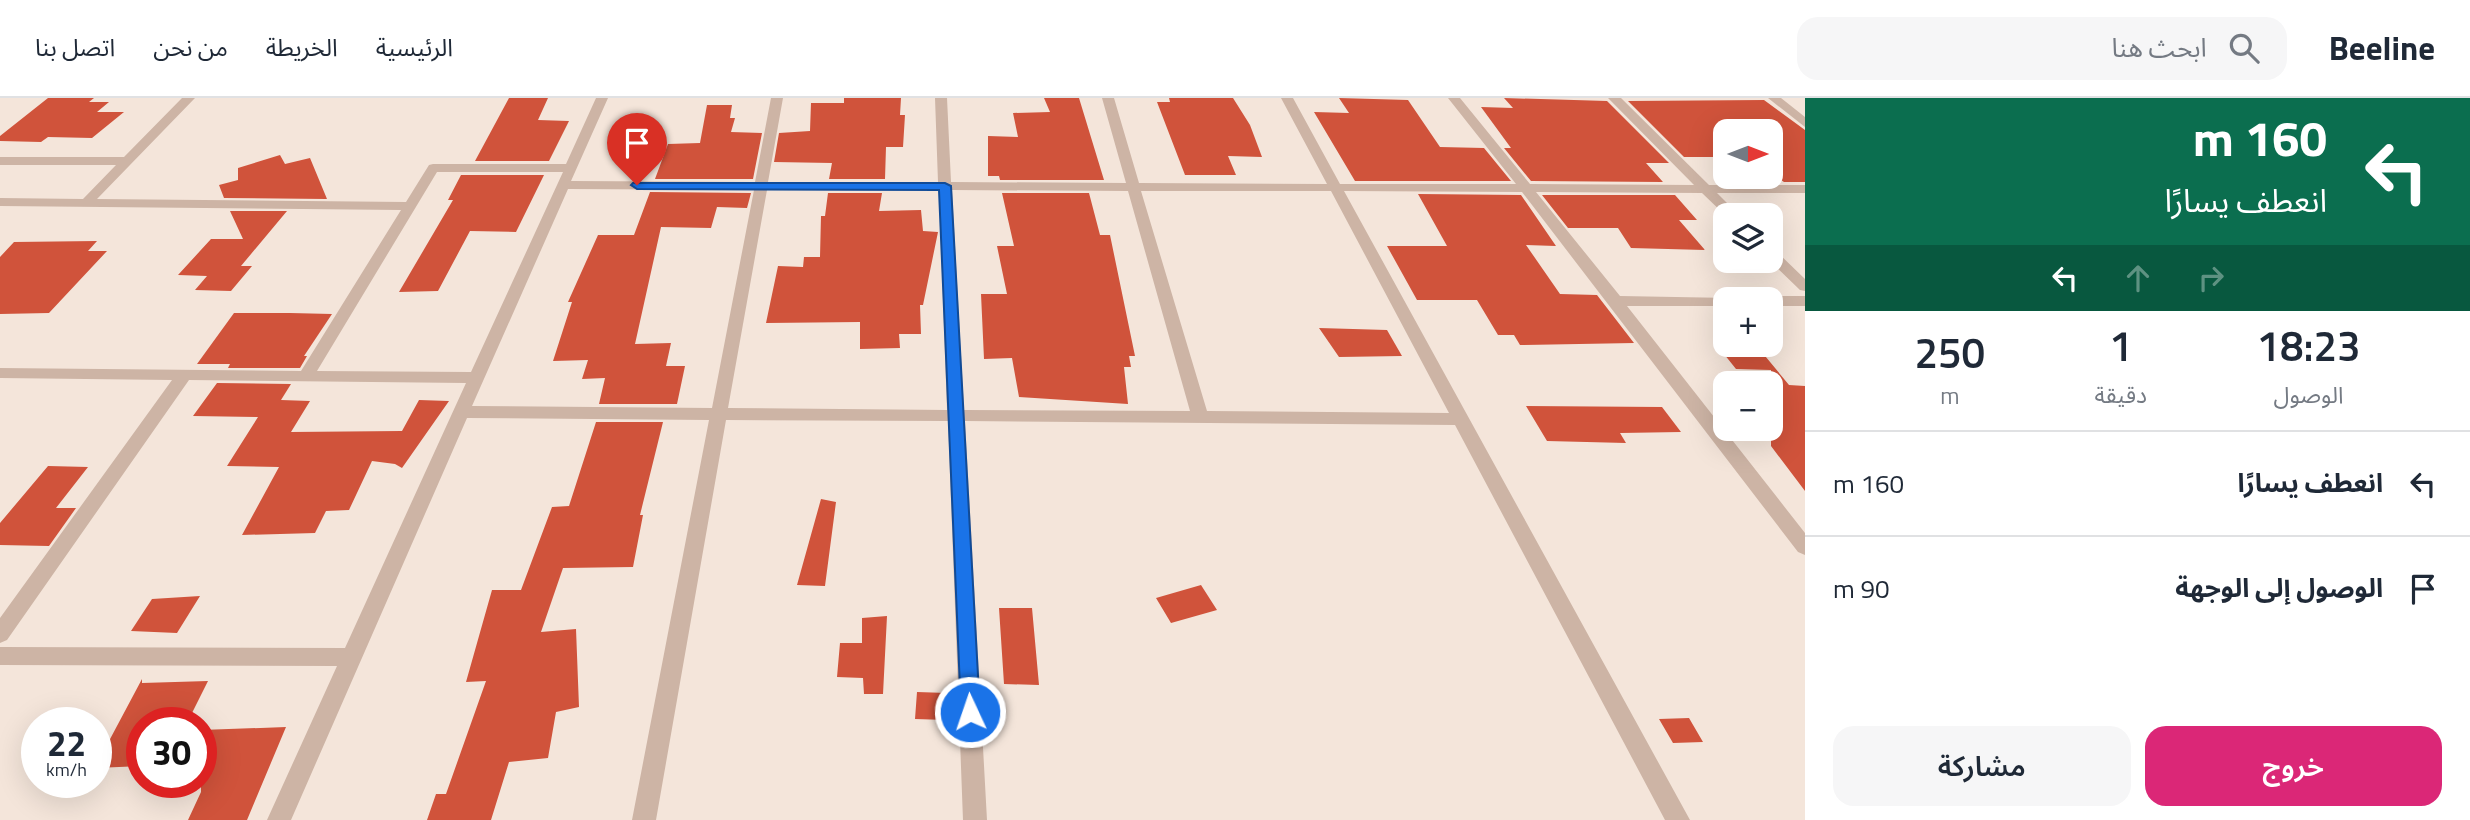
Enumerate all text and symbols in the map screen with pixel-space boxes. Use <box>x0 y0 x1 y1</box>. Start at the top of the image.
search box <box>1797 17 2287 80</box>
text: Beeline <box>2329 23 2435 73</box>
text: ابحث هنا <box>2111 28 2207 67</box>
text: اتصل بنا <box>35 29 115 65</box>
text: من نحن <box>153 29 228 65</box>
text: الخريطة <box>266 29 338 65</box>
text: الرئيسية <box>376 29 453 65</box>
icon: search <box>2225 29 2263 67</box>
text: 160 m <box>2193 100 2327 175</box>
pin <box>607 113 667 185</box>
north arrow <box>1713 119 1783 189</box>
map controls <box>1713 119 1783 441</box>
icon: arrive <box>618 124 656 162</box>
icon: left <box>2351 126 2442 217</box>
text: انعطف يسارًا <box>2165 176 2327 224</box>
button: layers <box>1713 203 1783 273</box>
icon: left <box>2046 259 2084 297</box>
icon: ahead <box>2119 259 2157 297</box>
icon: right <box>2192 259 2230 297</box>
button: + <box>1713 287 1783 357</box>
text: 1 <box>2109 313 2133 377</box>
text: 18:23 <box>2256 313 2361 377</box>
text: 250 <box>1915 320 1985 384</box>
button: − <box>1713 371 1783 441</box>
text: دقيقة <box>2095 377 2147 412</box>
text: الوصول <box>2274 377 2343 412</box>
text: m <box>1940 378 1959 413</box>
text: انعطف يسارًا <box>2238 463 2383 502</box>
text: 160 m <box>1833 464 1904 503</box>
icon: left <box>2404 465 2442 503</box>
text: الوصول إلى الوجهة <box>2175 568 2383 607</box>
text: 90 m <box>1833 569 1890 608</box>
icon: arrive <box>2404 570 2442 608</box>
position arrow <box>933 675 1007 749</box>
speed limit sign: 30 <box>126 707 217 798</box>
text: 22 <box>47 716 86 770</box>
button: مشاركة <box>1833 726 2131 806</box>
button: خروج <box>2145 726 2442 806</box>
text: km/h <box>46 756 87 783</box>

